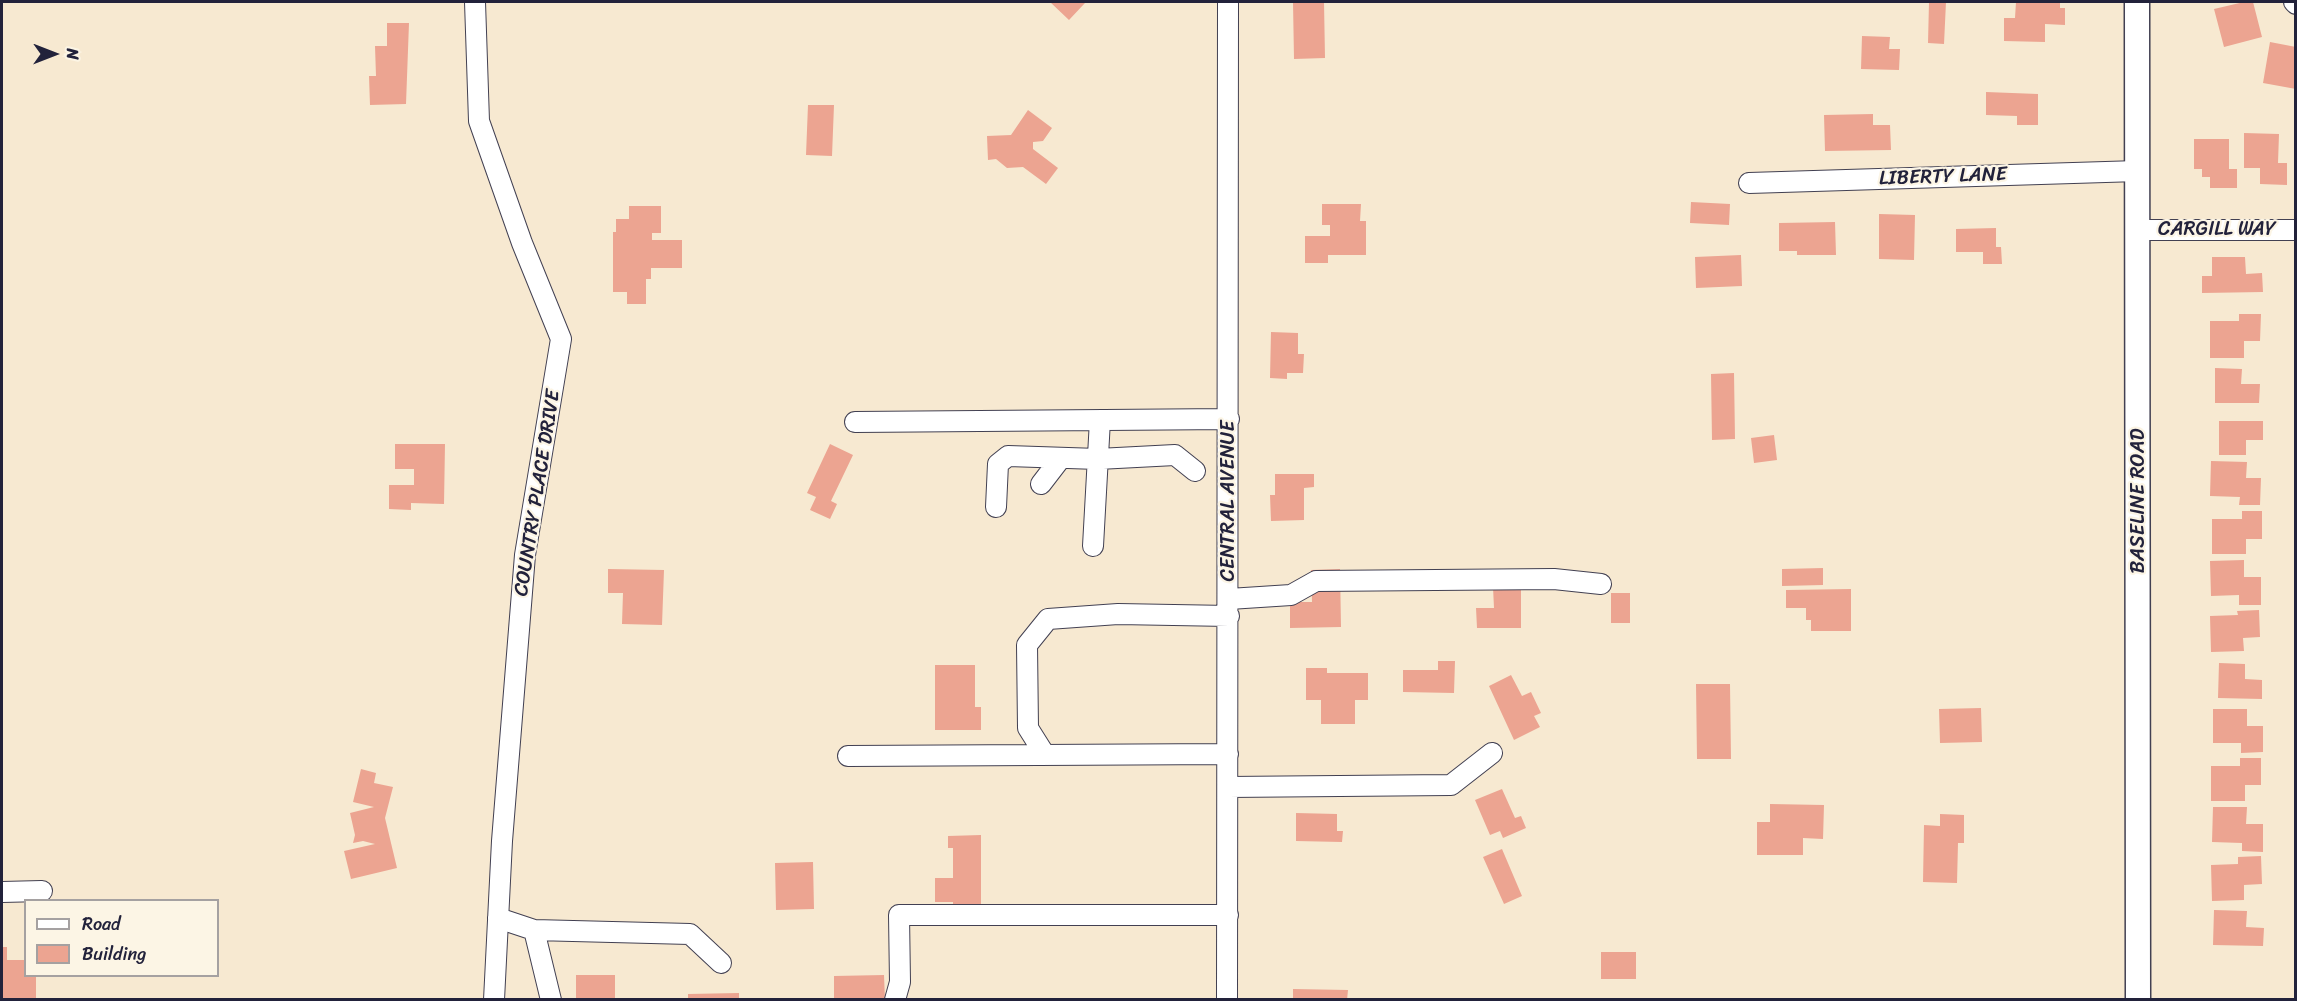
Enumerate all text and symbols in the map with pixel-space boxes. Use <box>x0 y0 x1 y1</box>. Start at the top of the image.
north arrow <box>24 24 84 84</box>
text: N <box>58 48 87 60</box>
street label: LIBERTY LANE <box>1879 163 2007 191</box>
street label: CARGILL WAY <box>2158 218 2276 242</box>
street label: COUNTRY PLACE DRIVE <box>510 388 566 598</box>
street label: CENTRAL AVENUE <box>1217 420 1241 582</box>
street label: BASELINE ROAD <box>2127 428 2151 574</box>
legend <box>24 899 219 977</box>
text: Road <box>82 908 121 940</box>
text: Building <box>82 938 146 970</box>

